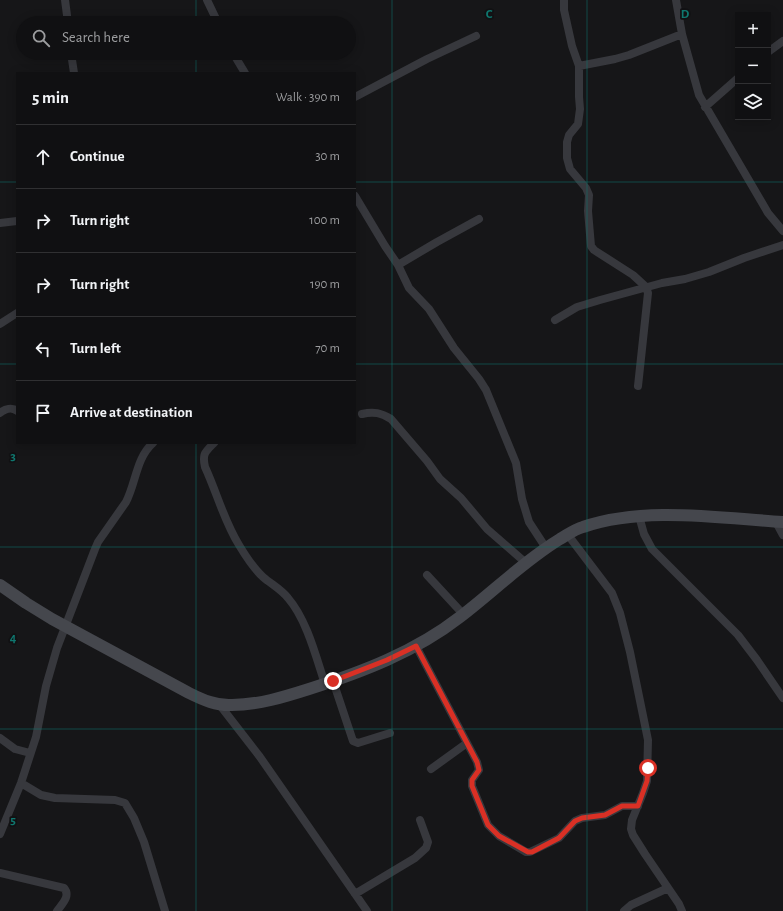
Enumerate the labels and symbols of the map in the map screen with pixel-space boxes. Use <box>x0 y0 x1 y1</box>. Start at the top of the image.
text: C <box>486 8 493 21</box>
text: D <box>681 8 690 21</box>
text: 3 <box>10 450 16 463</box>
text: 4 <box>10 632 17 645</box>
route end <box>324 672 342 690</box>
route start <box>639 759 657 777</box>
text: 5 <box>10 814 16 827</box>

